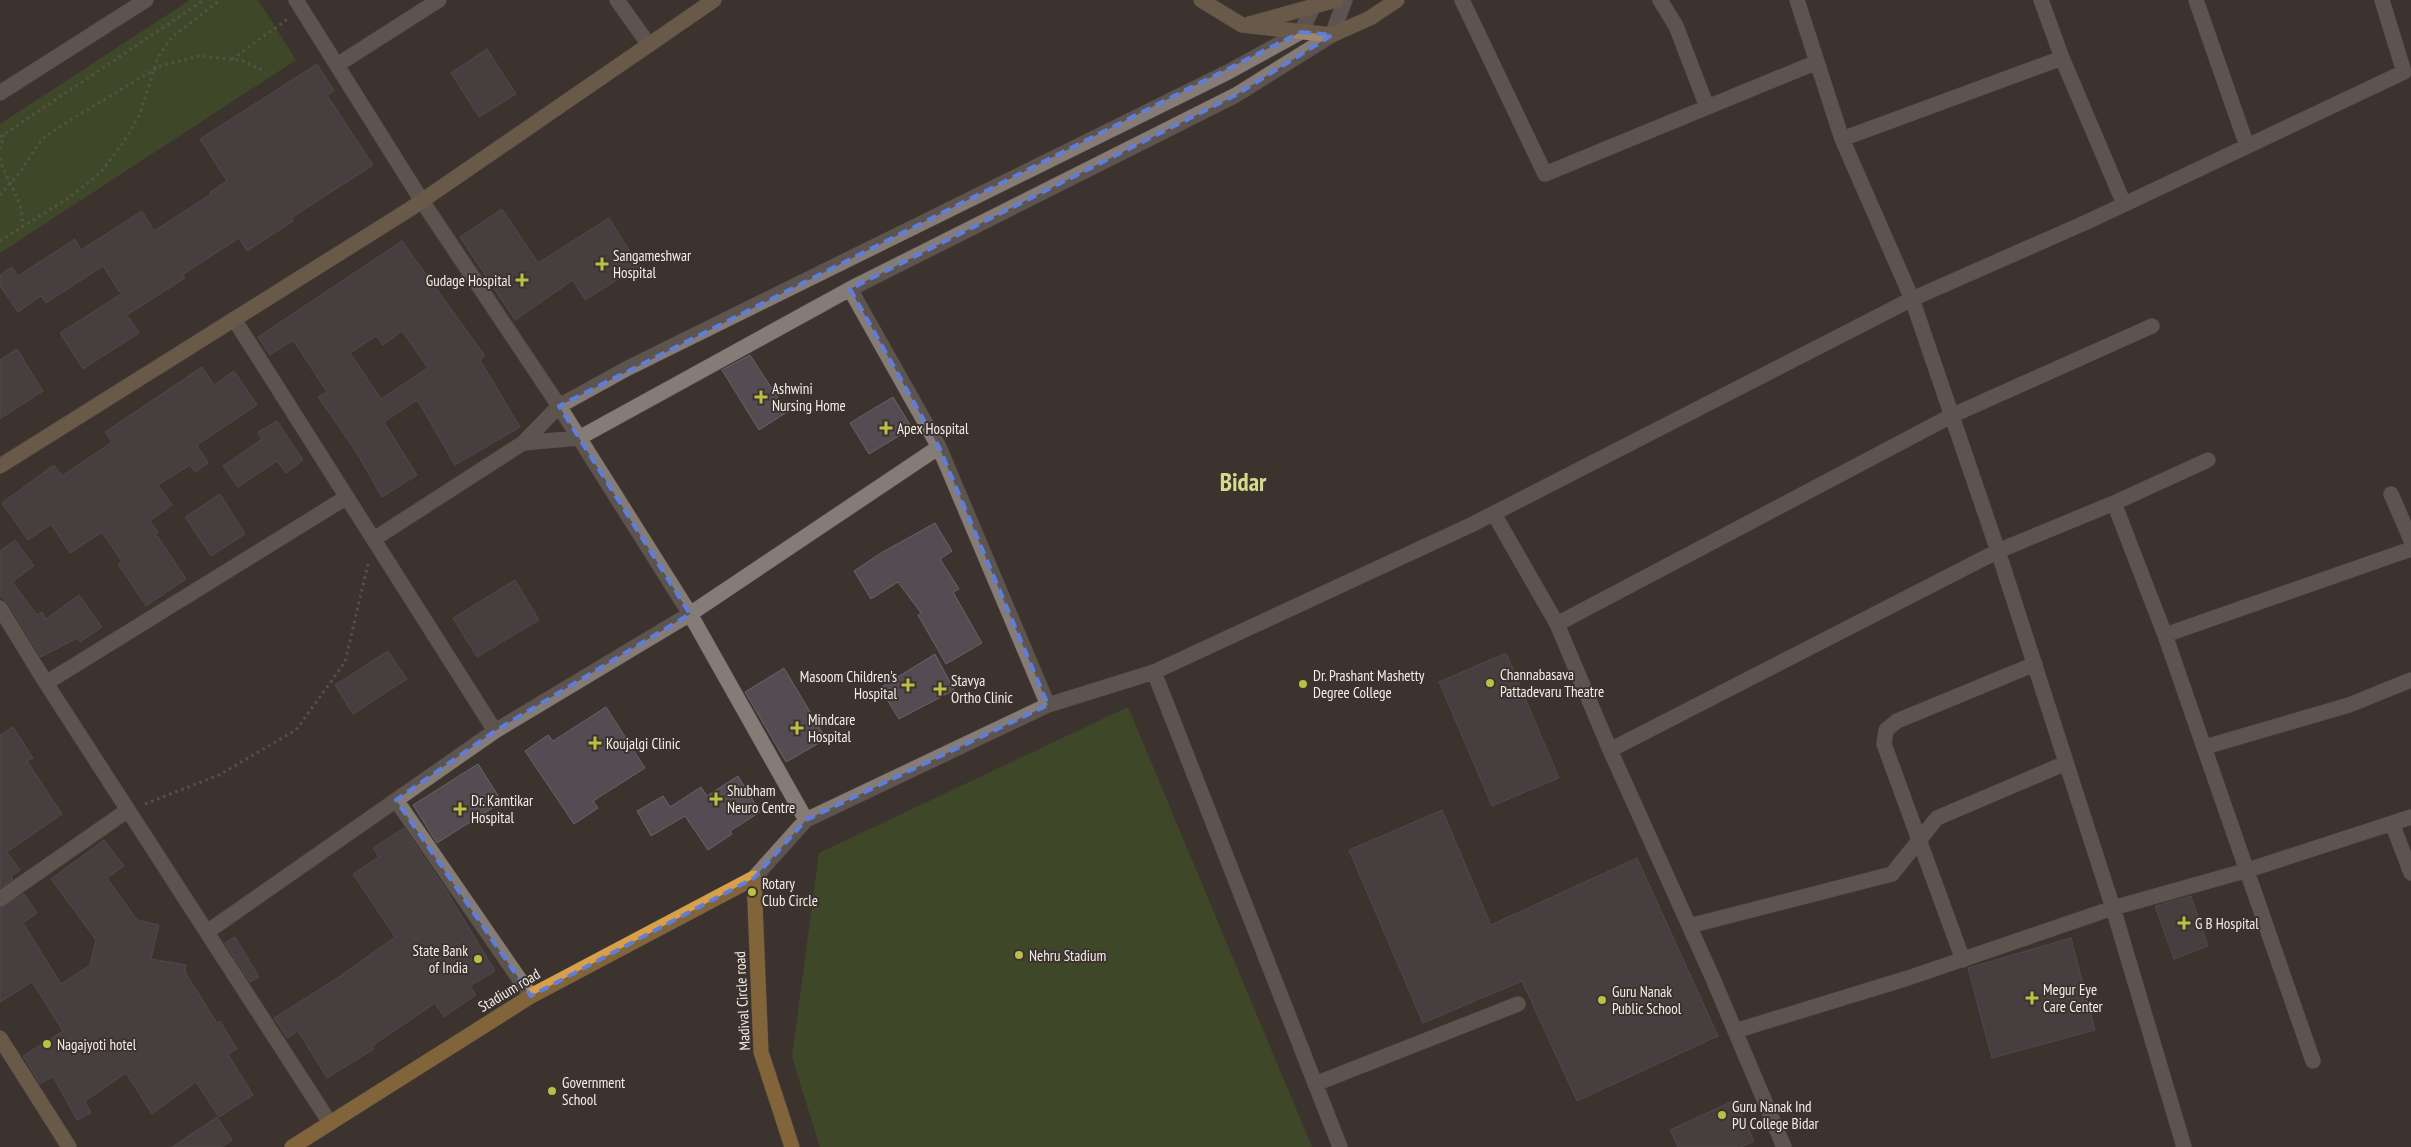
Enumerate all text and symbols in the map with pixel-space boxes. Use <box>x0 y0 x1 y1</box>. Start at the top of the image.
place label: Sangameshwar Hospital <box>613 246 692 282</box>
marker: Sangameshwar Hospital <box>595 257 609 271</box>
place label: Gudage Hospital <box>426 271 512 290</box>
marker: Gudage Hospital <box>515 273 529 287</box>
place label: Ashwini Nursing Home <box>772 379 846 415</box>
marker: Ashwini Nursing Home <box>754 390 768 404</box>
place label: Apex Hospital <box>897 419 969 438</box>
marker: Apex Hospital <box>879 421 893 435</box>
district label: Bidar <box>1220 466 1267 498</box>
place label: Channabasava Pattadevaru Theatre <box>1500 665 1604 701</box>
place label: Dr. Prashant Mashetty Degree College <box>1313 666 1425 702</box>
place label: Masoom Children's Hospital <box>800 667 897 703</box>
place label: Stavya Ortho Clinic <box>951 671 1014 707</box>
marker: Channabasava Pattadevaru Theatre <box>1484 677 1496 689</box>
marker: Masoom Children's Hospital <box>901 678 915 692</box>
marker: Dr. Prashant Mashetty Degree College <box>1297 678 1309 690</box>
marker: Stavya Ortho Clinic <box>933 682 947 696</box>
place label: Mindcare Hospital <box>808 710 856 746</box>
marker: Mindcare Hospital <box>790 721 804 735</box>
place label: Koujalgi Clinic <box>606 734 681 753</box>
marker: Koujalgi Clinic <box>588 736 602 750</box>
place label: Shubham Neuro Centre <box>727 781 795 817</box>
place label: Dr. Kamtikar Hospital <box>471 791 534 827</box>
marker: Shubham Neuro Centre <box>709 792 723 806</box>
marker: Dr. Kamtikar Hospital <box>453 802 467 816</box>
place label: Rotary Club Circle <box>762 874 818 910</box>
marker: Rotary Club Circle <box>746 886 758 898</box>
place label: G B Hospital <box>2195 914 2259 933</box>
marker: G B Hospital <box>2177 916 2191 930</box>
place label: State Bank of India <box>413 941 468 977</box>
place label: Nehru Stadium <box>1029 946 1106 965</box>
marker: Nehru Stadium <box>1013 949 1025 961</box>
street label: Madival Circle road <box>730 951 754 1051</box>
marker: State Bank of India <box>472 953 484 965</box>
street label: Stadium road <box>475 964 543 1016</box>
place label: Megur Eye Care Center <box>2043 980 2104 1016</box>
place label: Guru Nanak Public School <box>1612 982 1682 1018</box>
marker: Megur Eye Care Center <box>2025 991 2039 1005</box>
marker: Guru Nanak Public School <box>1596 994 1608 1006</box>
place label: Nagajyoti hotel <box>57 1035 137 1054</box>
marker: Nagajyoti hotel <box>41 1038 53 1050</box>
place label: Government School <box>562 1073 625 1109</box>
marker: Government School <box>546 1085 558 1097</box>
place label: Guru Nanak Ind PU College Bidar <box>1732 1097 1819 1133</box>
marker: Guru Nanak Ind PU College Bidar <box>1716 1109 1728 1121</box>

